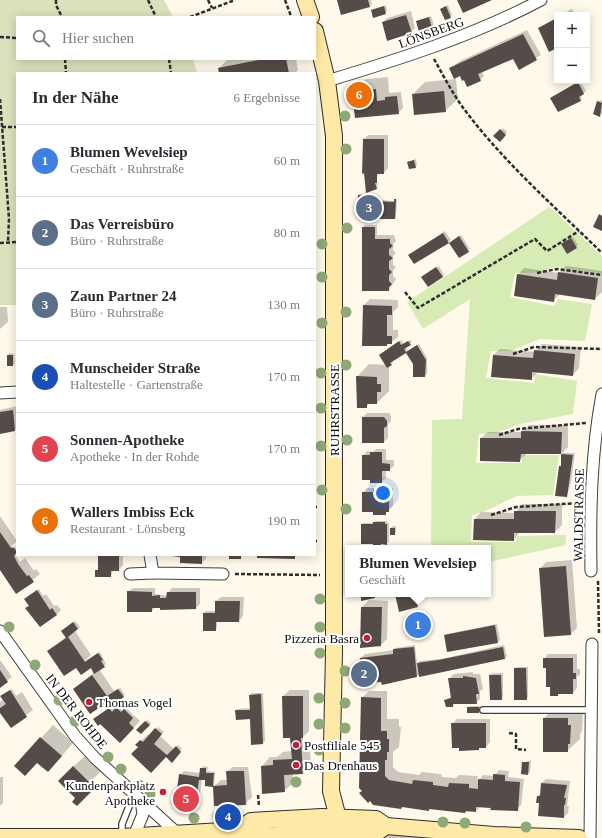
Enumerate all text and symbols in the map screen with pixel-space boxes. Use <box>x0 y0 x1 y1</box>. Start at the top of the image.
map controls <box>554 12 590 84</box>
button: + <box>554 12 590 48</box>
street label: LÖNSBERG <box>396 14 466 51</box>
search box <box>16 16 316 60</box>
icon: search <box>30 27 52 49</box>
text: Hier suchen <box>62 30 134 46</box>
button: − <box>554 48 590 84</box>
pin: 6 <box>346 80 372 110</box>
text: In der Nähe <box>32 88 119 107</box>
text: 6 Ergebnisse <box>233 90 300 105</box>
text: Blumen Wevelsiep <box>70 144 188 160</box>
text: 1 <box>42 153 48 168</box>
text: 60 m <box>274 153 300 168</box>
text: Geschäft · Ruhrstraße <box>70 161 184 176</box>
pin: 3 <box>356 193 382 223</box>
text: Das Verreisbüro <box>70 216 174 232</box>
text: 2 <box>42 225 48 240</box>
text: 80 m <box>274 225 300 240</box>
text: Büro · Ruhrstraße <box>70 233 164 248</box>
text: Zaun Partner 24 <box>70 288 176 304</box>
text: 3 <box>42 297 48 312</box>
text: 130 m <box>267 297 300 312</box>
text: Büro · Ruhrstraße <box>70 305 164 320</box>
text: Munscheider Straße <box>70 360 200 376</box>
street label: RUHRSTRASSE <box>327 364 342 456</box>
text: 4 <box>42 369 48 384</box>
text: 170 m <box>267 369 300 384</box>
text: Haltestelle · Gartenstraße <box>70 377 203 392</box>
text: Sonnen-Apotheke <box>70 432 184 448</box>
text: 5 <box>42 441 48 456</box>
text: 170 m <box>267 441 300 456</box>
text: Apotheke · In der Rohde <box>70 449 199 464</box>
street label: WALDSTRASSE <box>570 468 587 562</box>
your location <box>373 483 393 503</box>
text: Wallers Imbiss Eck <box>70 504 194 520</box>
text: 6 <box>42 513 48 528</box>
text: 190 m <box>267 513 300 528</box>
text: Restaurant · Lönsberg <box>70 521 185 536</box>
popup <box>345 545 491 597</box>
text: Blumen Wevelsiep <box>359 555 477 571</box>
text: Geschäft <box>359 572 405 587</box>
pin: 1 <box>405 610 431 640</box>
place label: Pizzeria Basra <box>284 631 359 646</box>
marker: Pizzeria Basra <box>362 633 372 643</box>
pin: 2 <box>351 659 377 689</box>
street label: IN DER ROHDE <box>43 671 111 752</box>
place label: Thomas Vogel <box>97 695 172 710</box>
marker: Thomas Vogel <box>84 697 94 707</box>
place label: Postfiliale 545 <box>304 738 379 753</box>
marker: Postfiliale 545 <box>291 740 301 750</box>
place label: Das Drenhaus <box>304 758 377 773</box>
marker: Das Drenhaus <box>291 760 301 770</box>
place label: Kundenparkplatz Apotheke <box>65 778 155 808</box>
pin: 5 <box>173 784 199 814</box>
marker: Kundenparkplatz Apotheke <box>158 787 168 797</box>
pin: 4 <box>215 802 241 832</box>

